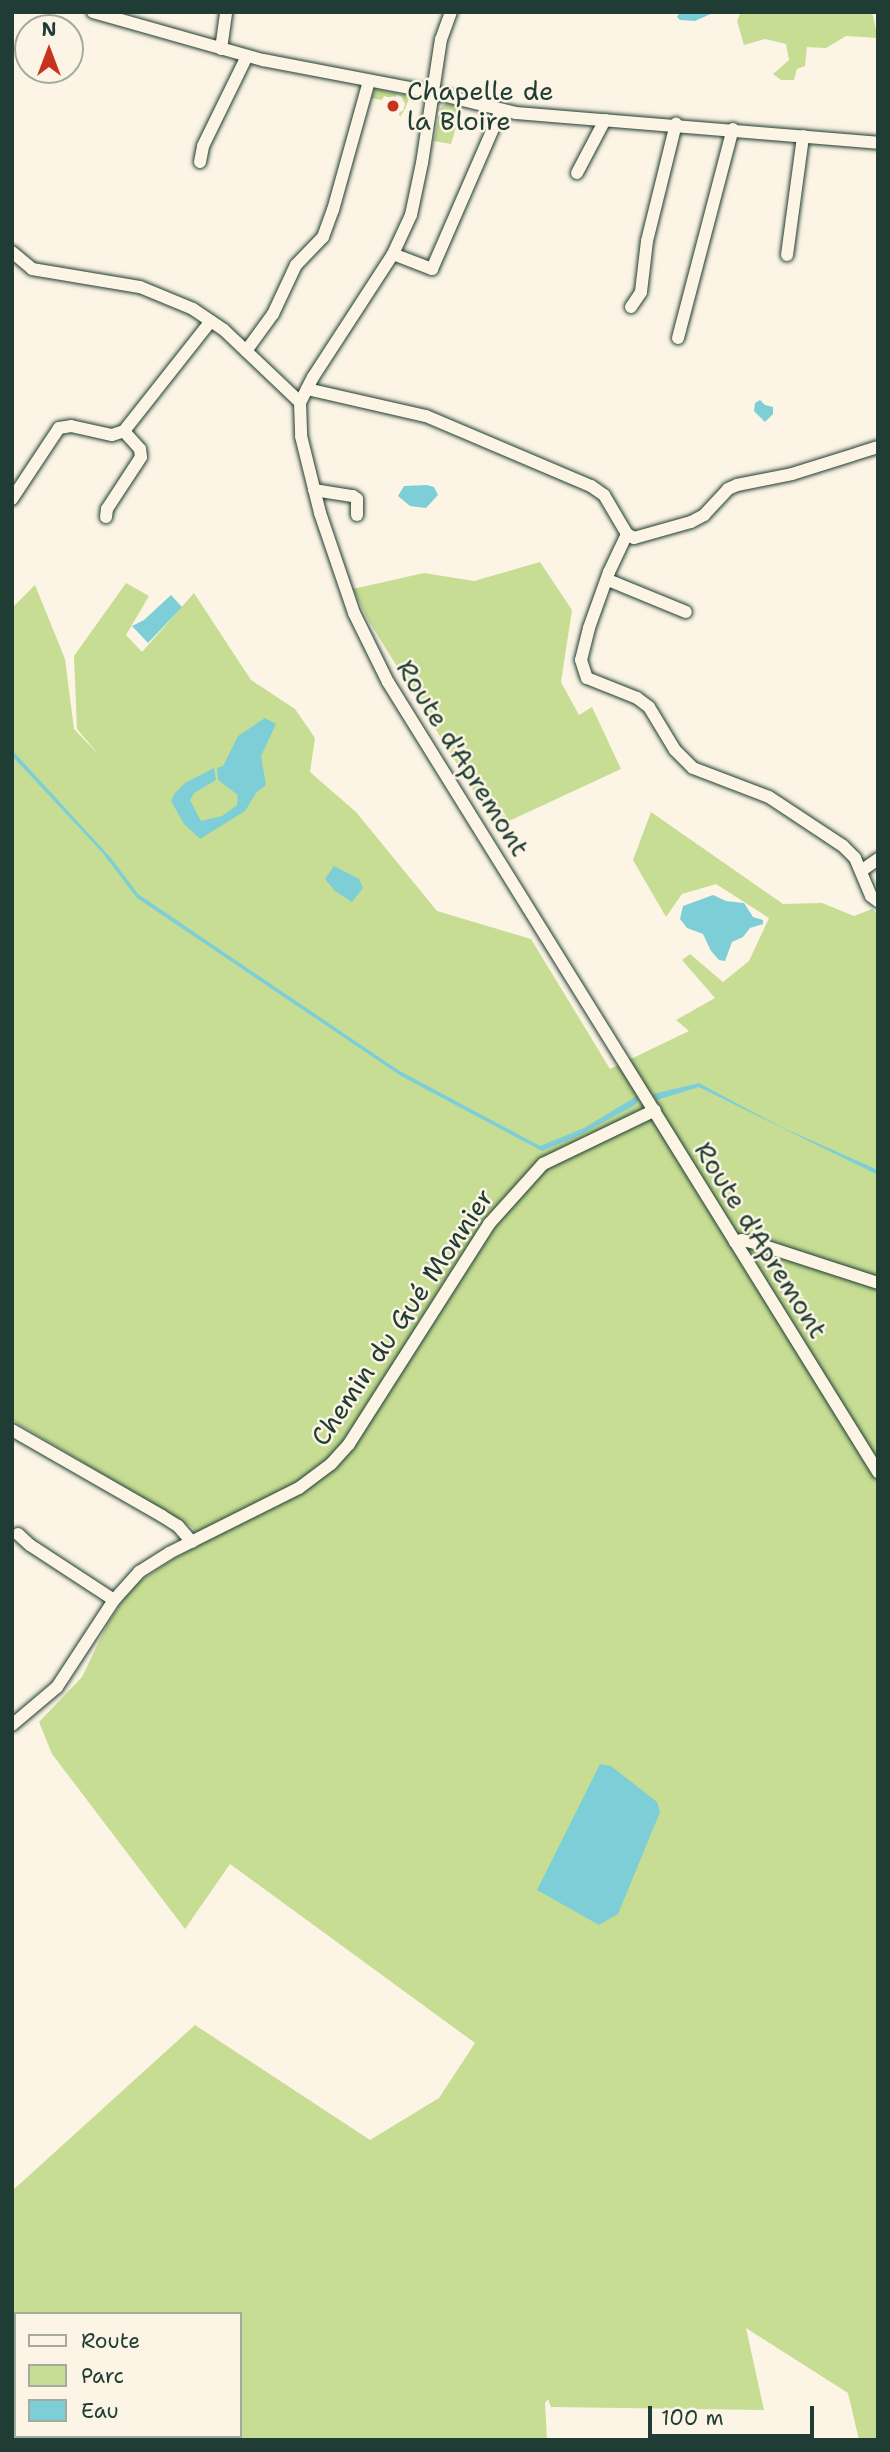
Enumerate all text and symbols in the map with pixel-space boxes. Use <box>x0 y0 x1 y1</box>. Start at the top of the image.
north arrow <box>14 14 84 84</box>
text: N <box>41 17 57 42</box>
place label: Chapelle de la Bloire <box>407 75 554 136</box>
marker: Chapelle de la Bloire <box>385 98 401 114</box>
street label: Route d'Apremont <box>390 654 536 862</box>
street label: Route d'Apremont <box>688 1136 834 1344</box>
street label: Chemin du Gué Monnier <box>304 1183 500 1451</box>
legend <box>14 2312 242 2438</box>
text: Route <box>81 2327 140 2355</box>
text: Parc <box>81 2362 124 2390</box>
scale bar <box>652 2392 818 2436</box>
text: Eau <box>81 2397 119 2425</box>
text: 100 m <box>661 2404 724 2432</box>

